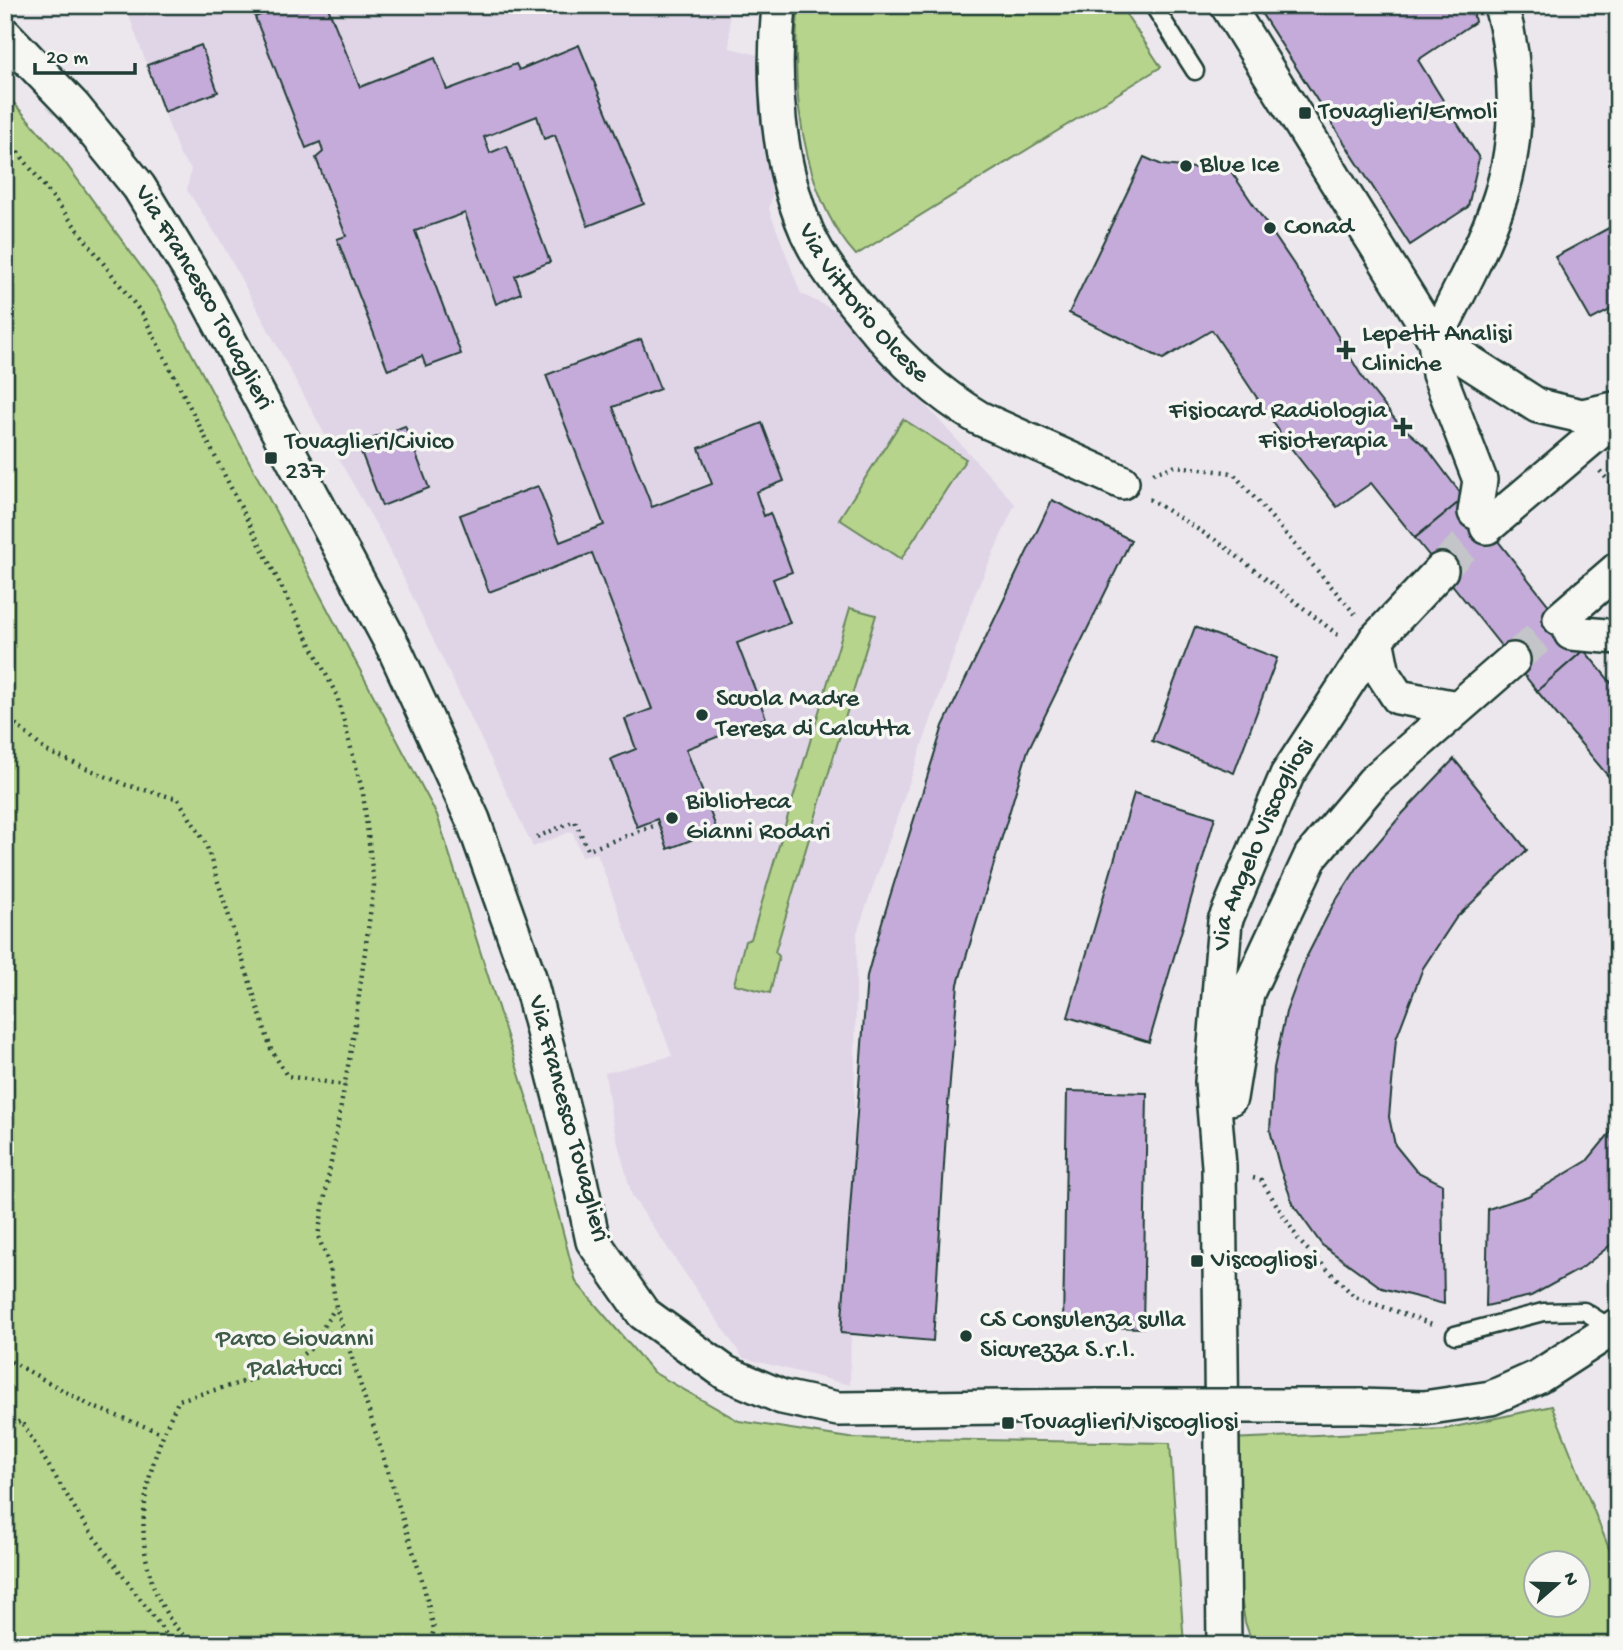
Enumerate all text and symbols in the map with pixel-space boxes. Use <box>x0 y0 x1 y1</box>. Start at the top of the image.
scale bar <box>35 32 135 76</box>
text: 20 m <box>46 47 88 72</box>
place label: Tovaglieri/Ermoli <box>1317 98 1498 129</box>
marker: Tovaglieri/Ermoli <box>1297 105 1313 121</box>
place label: Blue Ice <box>1199 151 1280 182</box>
marker: Blue Ice <box>1178 158 1194 174</box>
street label: Via Francesco Tovaglieri <box>126 179 279 416</box>
place label: Conad <box>1284 213 1355 244</box>
street label: Via Vittorio Olcese <box>789 218 935 391</box>
marker: Conad <box>1262 220 1278 236</box>
place label: Lepetit Analisi Cliniche <box>1362 320 1513 381</box>
marker: Lepetit Analisi Cliniche <box>1336 340 1356 360</box>
place label: Fisiocard Radiologia Fisioterapia <box>1168 397 1389 458</box>
marker: Fisiocard Radiologia Fisioterapia <box>1393 417 1413 437</box>
place label: Tovaglieri/Civico 237 <box>283 428 454 489</box>
marker: Tovaglieri/Civico 237 <box>263 450 279 466</box>
place label: Scuola Madre Teresa di Calcutta <box>714 685 912 746</box>
marker: Scuola Madre Teresa di Calcutta <box>694 707 710 723</box>
street label: Via Angelo Viscogliosi <box>1207 732 1322 952</box>
place label: Biblioteca Gianni Rodari <box>685 788 831 849</box>
marker: Biblioteca Gianni Rodari <box>664 810 680 826</box>
street label: Via Francesco Tovaglieri <box>519 991 615 1246</box>
place label: Viscogliosi <box>1210 1246 1318 1277</box>
marker: Viscogliosi <box>1189 1253 1205 1269</box>
place label: CS Consulenza sulla Sicurezza S.r.l. <box>980 1306 1187 1367</box>
park label: Parco Giovanni Palatucci <box>215 1325 374 1386</box>
marker: CS Consulenza sulla Sicurezza S.r.l. <box>958 1328 974 1344</box>
place label: Tovaglieri/Viscogliosi <box>1020 1408 1239 1439</box>
marker: Tovaglieri/Viscogliosi <box>1000 1415 1016 1431</box>
north arrow <box>1522 1548 1592 1618</box>
text: N <box>1557 1570 1583 1589</box>

